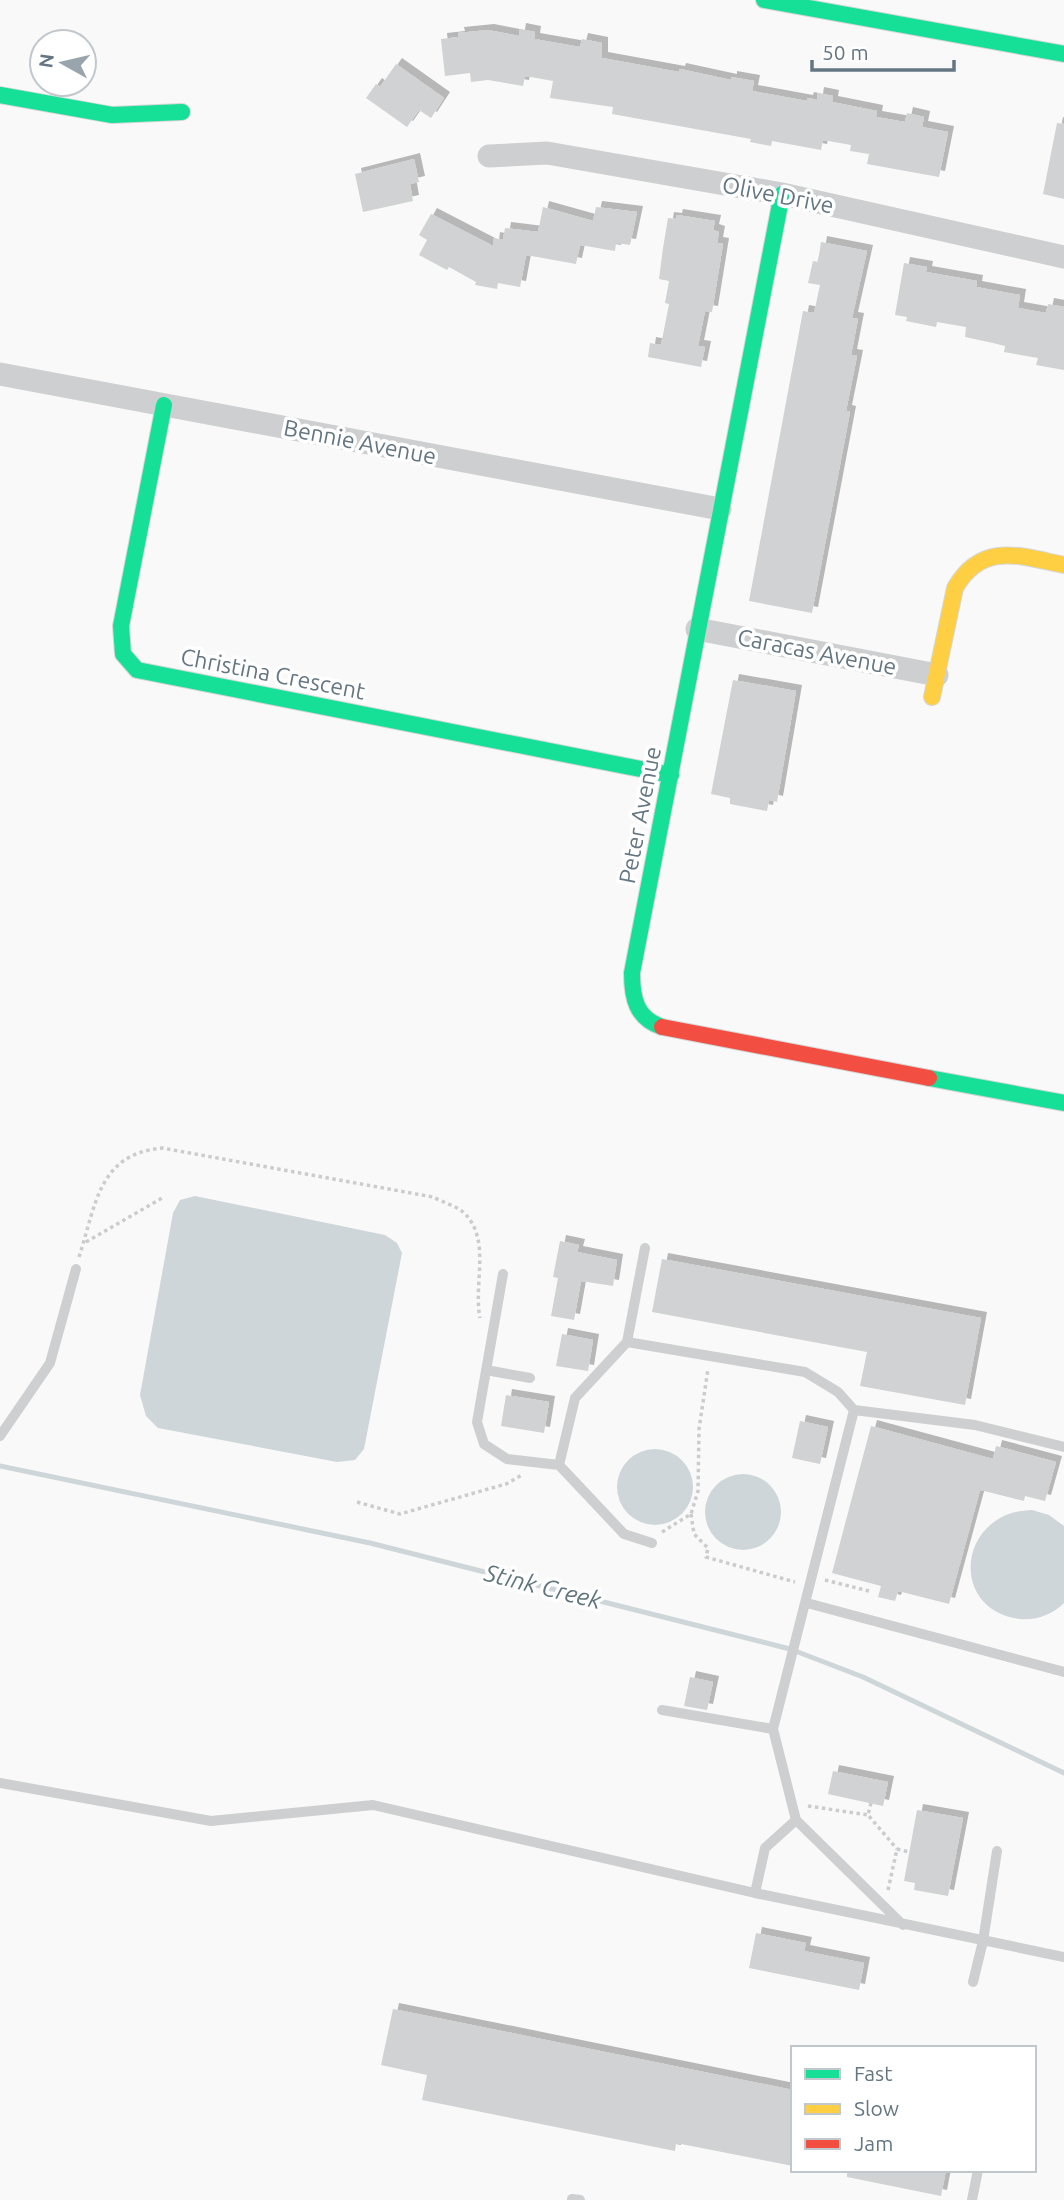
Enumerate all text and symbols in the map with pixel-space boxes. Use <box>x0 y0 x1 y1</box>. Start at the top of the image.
north arrow <box>28 28 98 98</box>
scale bar <box>812 28 954 72</box>
text: 50 m <box>822 40 869 64</box>
text: N <box>34 52 58 69</box>
street label: Olive Drive <box>720 171 836 218</box>
street label: Bennie Avenue <box>282 414 438 469</box>
street label: Caracas Avenue <box>735 624 899 679</box>
street label: Christina Crescent <box>179 643 367 704</box>
street label: Peter Avenue <box>614 744 665 886</box>
water label: Stink Creek <box>481 1559 605 1614</box>
legend <box>791 2046 1036 2172</box>
text: Fast <box>854 2061 892 2085</box>
text: Slow <box>854 2096 899 2120</box>
text: Jam <box>854 2131 893 2155</box>

